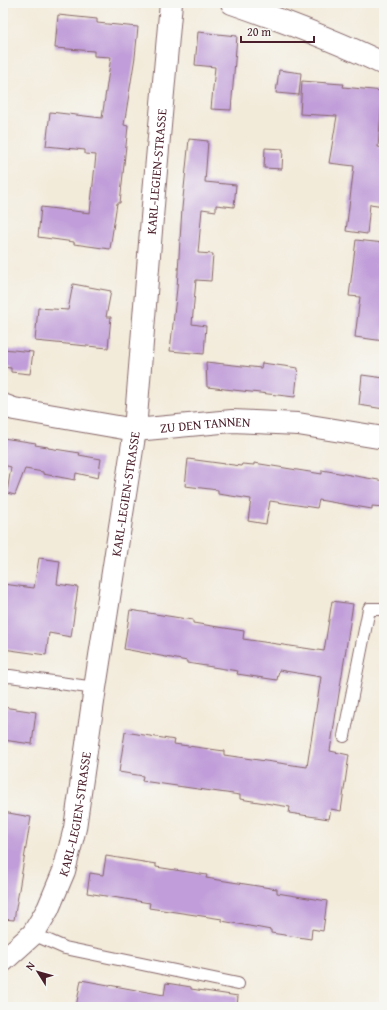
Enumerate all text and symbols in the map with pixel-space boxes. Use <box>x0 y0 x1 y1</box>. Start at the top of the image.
scale bar <box>241 18 314 44</box>
text: 20 m <box>247 23 271 40</box>
street label: KARL-LEGIEN-STRASSE <box>142 107 172 235</box>
street label: ZU DEN TANNEN <box>159 412 251 438</box>
street label: KARL-LEGIEN-STRASSE <box>107 430 145 558</box>
street label: KARL-LEGIEN-STRASSE <box>54 750 96 879</box>
north arrow <box>18 952 58 992</box>
text: N <box>21 958 39 974</box>

